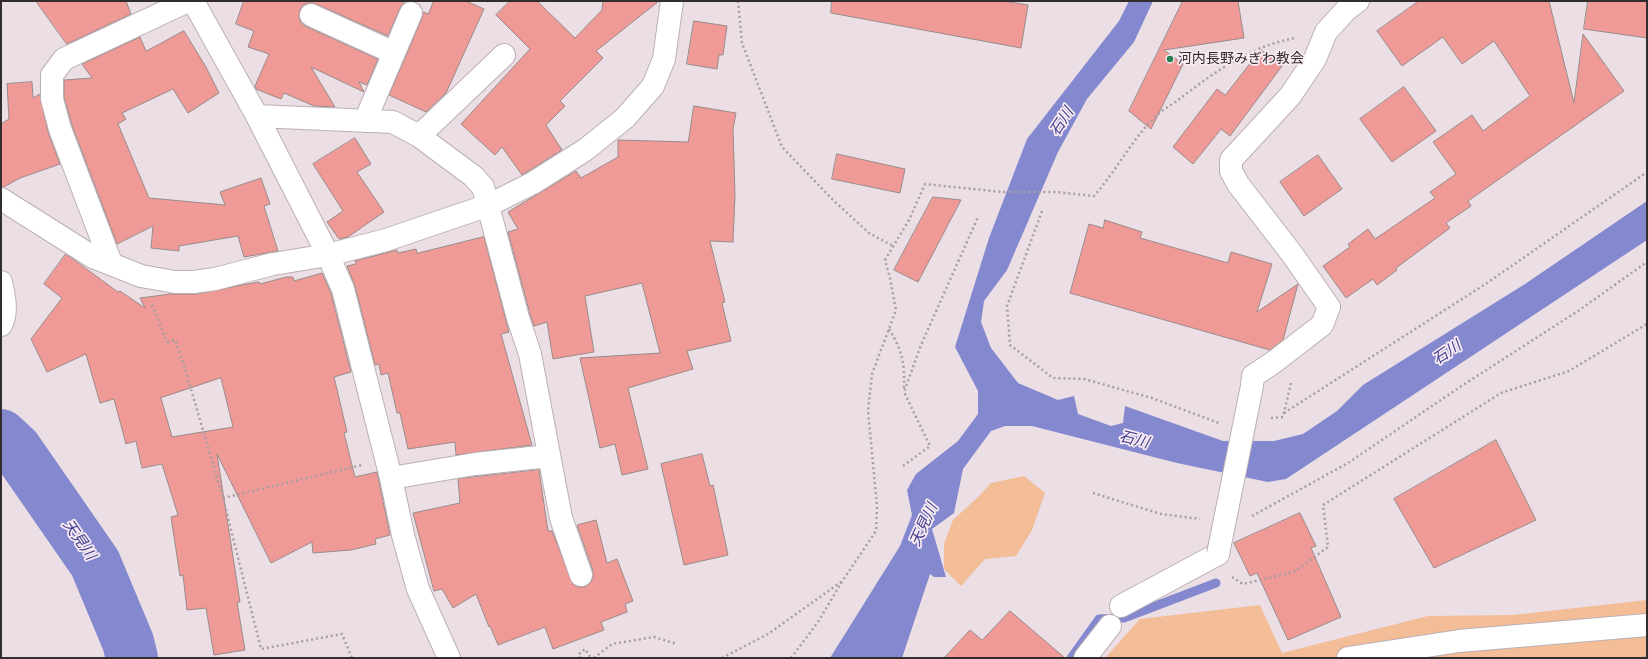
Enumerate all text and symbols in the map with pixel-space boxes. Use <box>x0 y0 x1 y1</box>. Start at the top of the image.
place label: 河内長野みぎわ教会 <box>1178 51 1304 67</box>
marker: 河内長野みぎわ教会 <box>1165 54 1175 64</box>
water label: 石川 <box>1046 105 1078 139</box>
water label: 石川 <box>1430 337 1464 369</box>
water label: 石川 <box>1117 428 1151 452</box>
water label: 天見川 <box>906 501 942 549</box>
water label: 天見川 <box>59 516 99 564</box>

